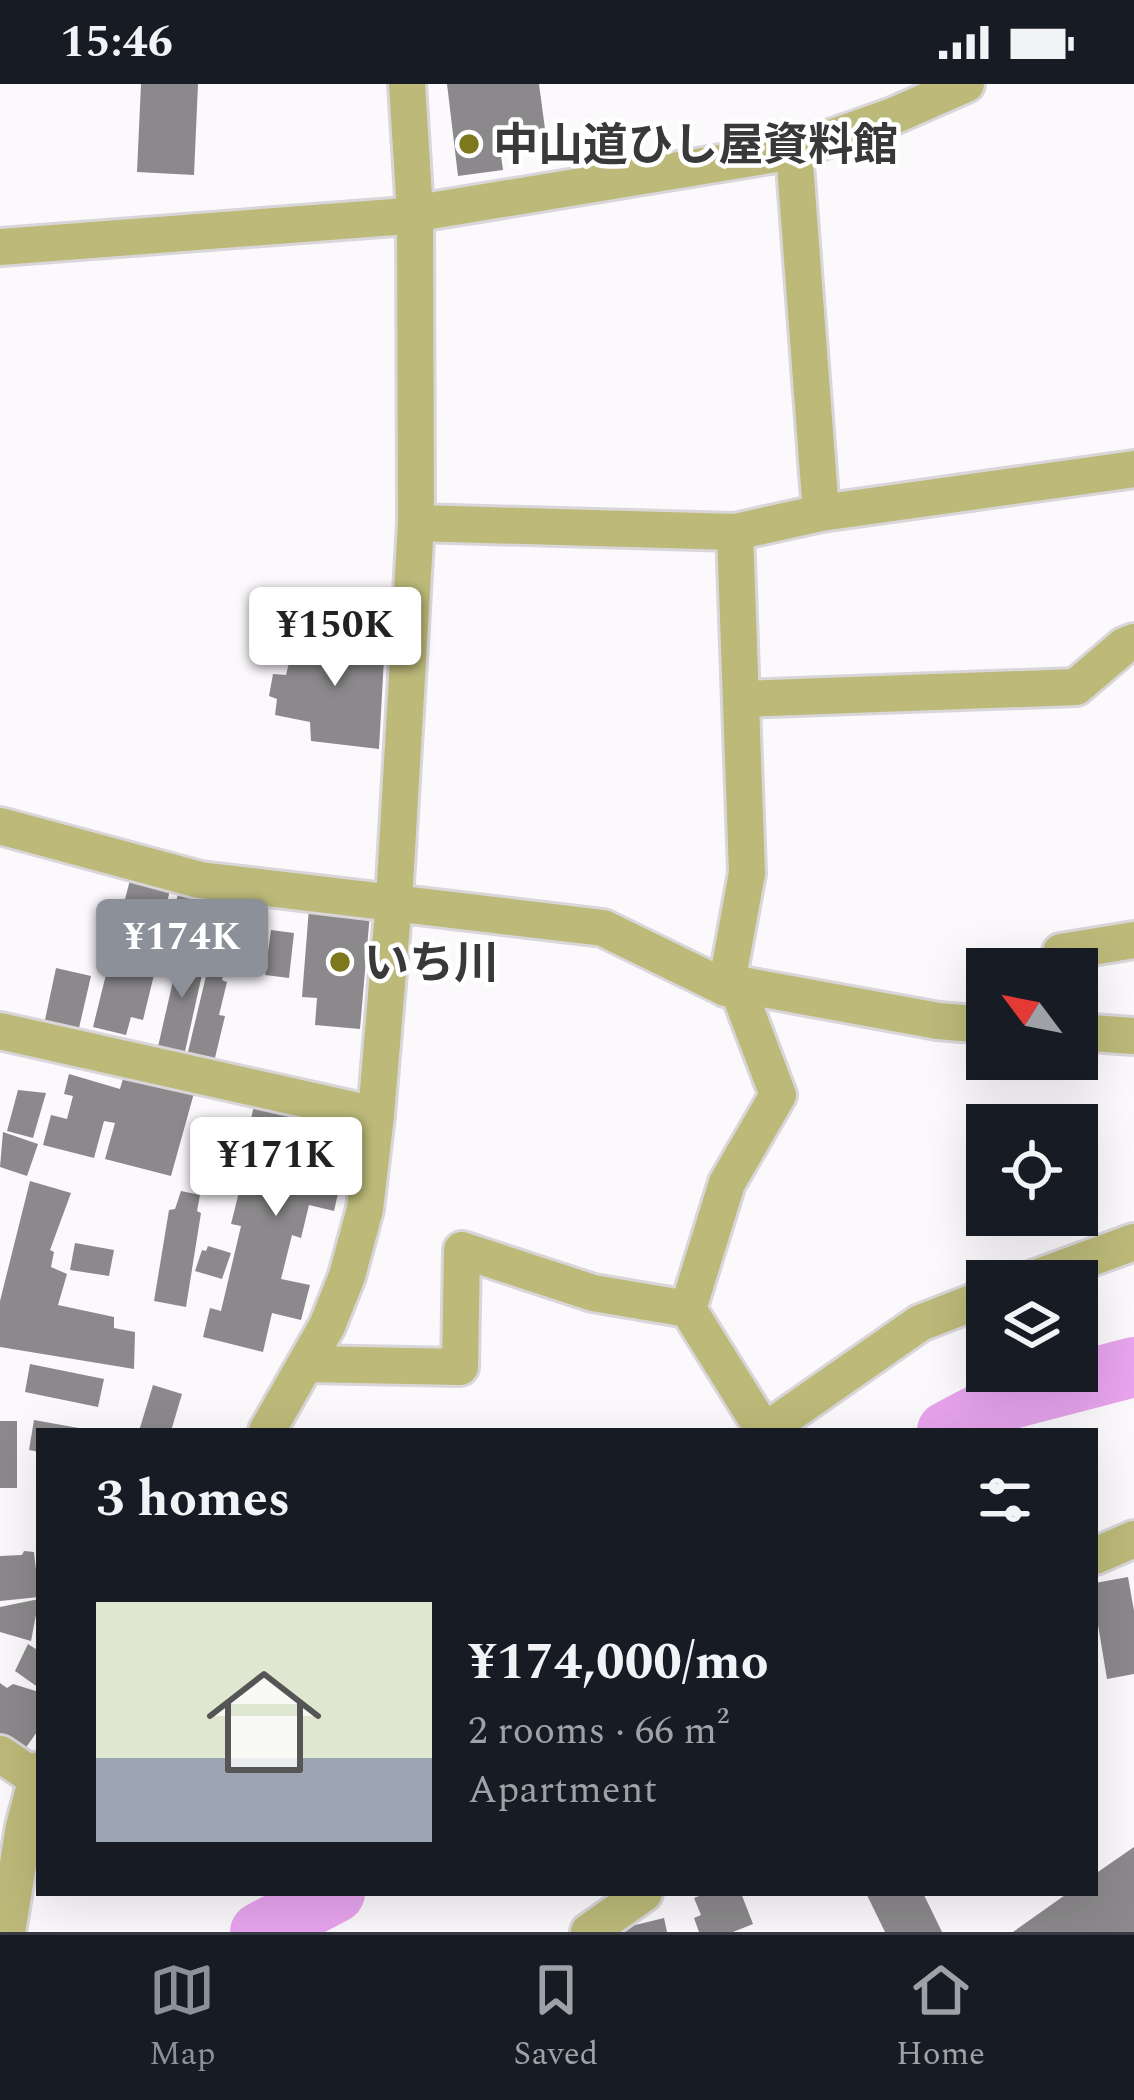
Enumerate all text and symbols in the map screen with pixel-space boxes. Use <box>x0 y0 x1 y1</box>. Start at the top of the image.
text: 15:46 <box>60 8 173 77</box>
place label: 中山道ひし屋資料館 <box>493 112 898 181</box>
marker: 中山道ひし屋資料館 <box>456 131 482 157</box>
pin: ¥150K <box>251 587 419 689</box>
text: ¥150K <box>276 596 394 655</box>
pin: ¥174K <box>98 899 266 1001</box>
text: ¥174K <box>123 908 241 967</box>
place label: いち川 <box>364 930 499 999</box>
north arrow <box>966 948 1098 1080</box>
map controls <box>966 948 1098 1392</box>
marker: いち川 <box>327 949 353 975</box>
button: locate <box>966 1104 1098 1236</box>
pin: ¥171K <box>192 1117 360 1219</box>
text: ¥171K <box>217 1126 335 1185</box>
button: layers <box>966 1260 1098 1392</box>
text: 3 homes <box>96 1461 290 1539</box>
icon: filters <box>972 1467 1038 1533</box>
text: ¥174,000/mo <box>468 1624 769 1702</box>
icon: home <box>192 1650 336 1794</box>
text: 2 rooms · 66 m² <box>468 1702 729 1761</box>
text: Apartment <box>468 1761 657 1820</box>
tab: Map <box>149 1957 216 2079</box>
tab: Saved <box>514 1957 598 2079</box>
tab: Home <box>896 1957 985 2079</box>

